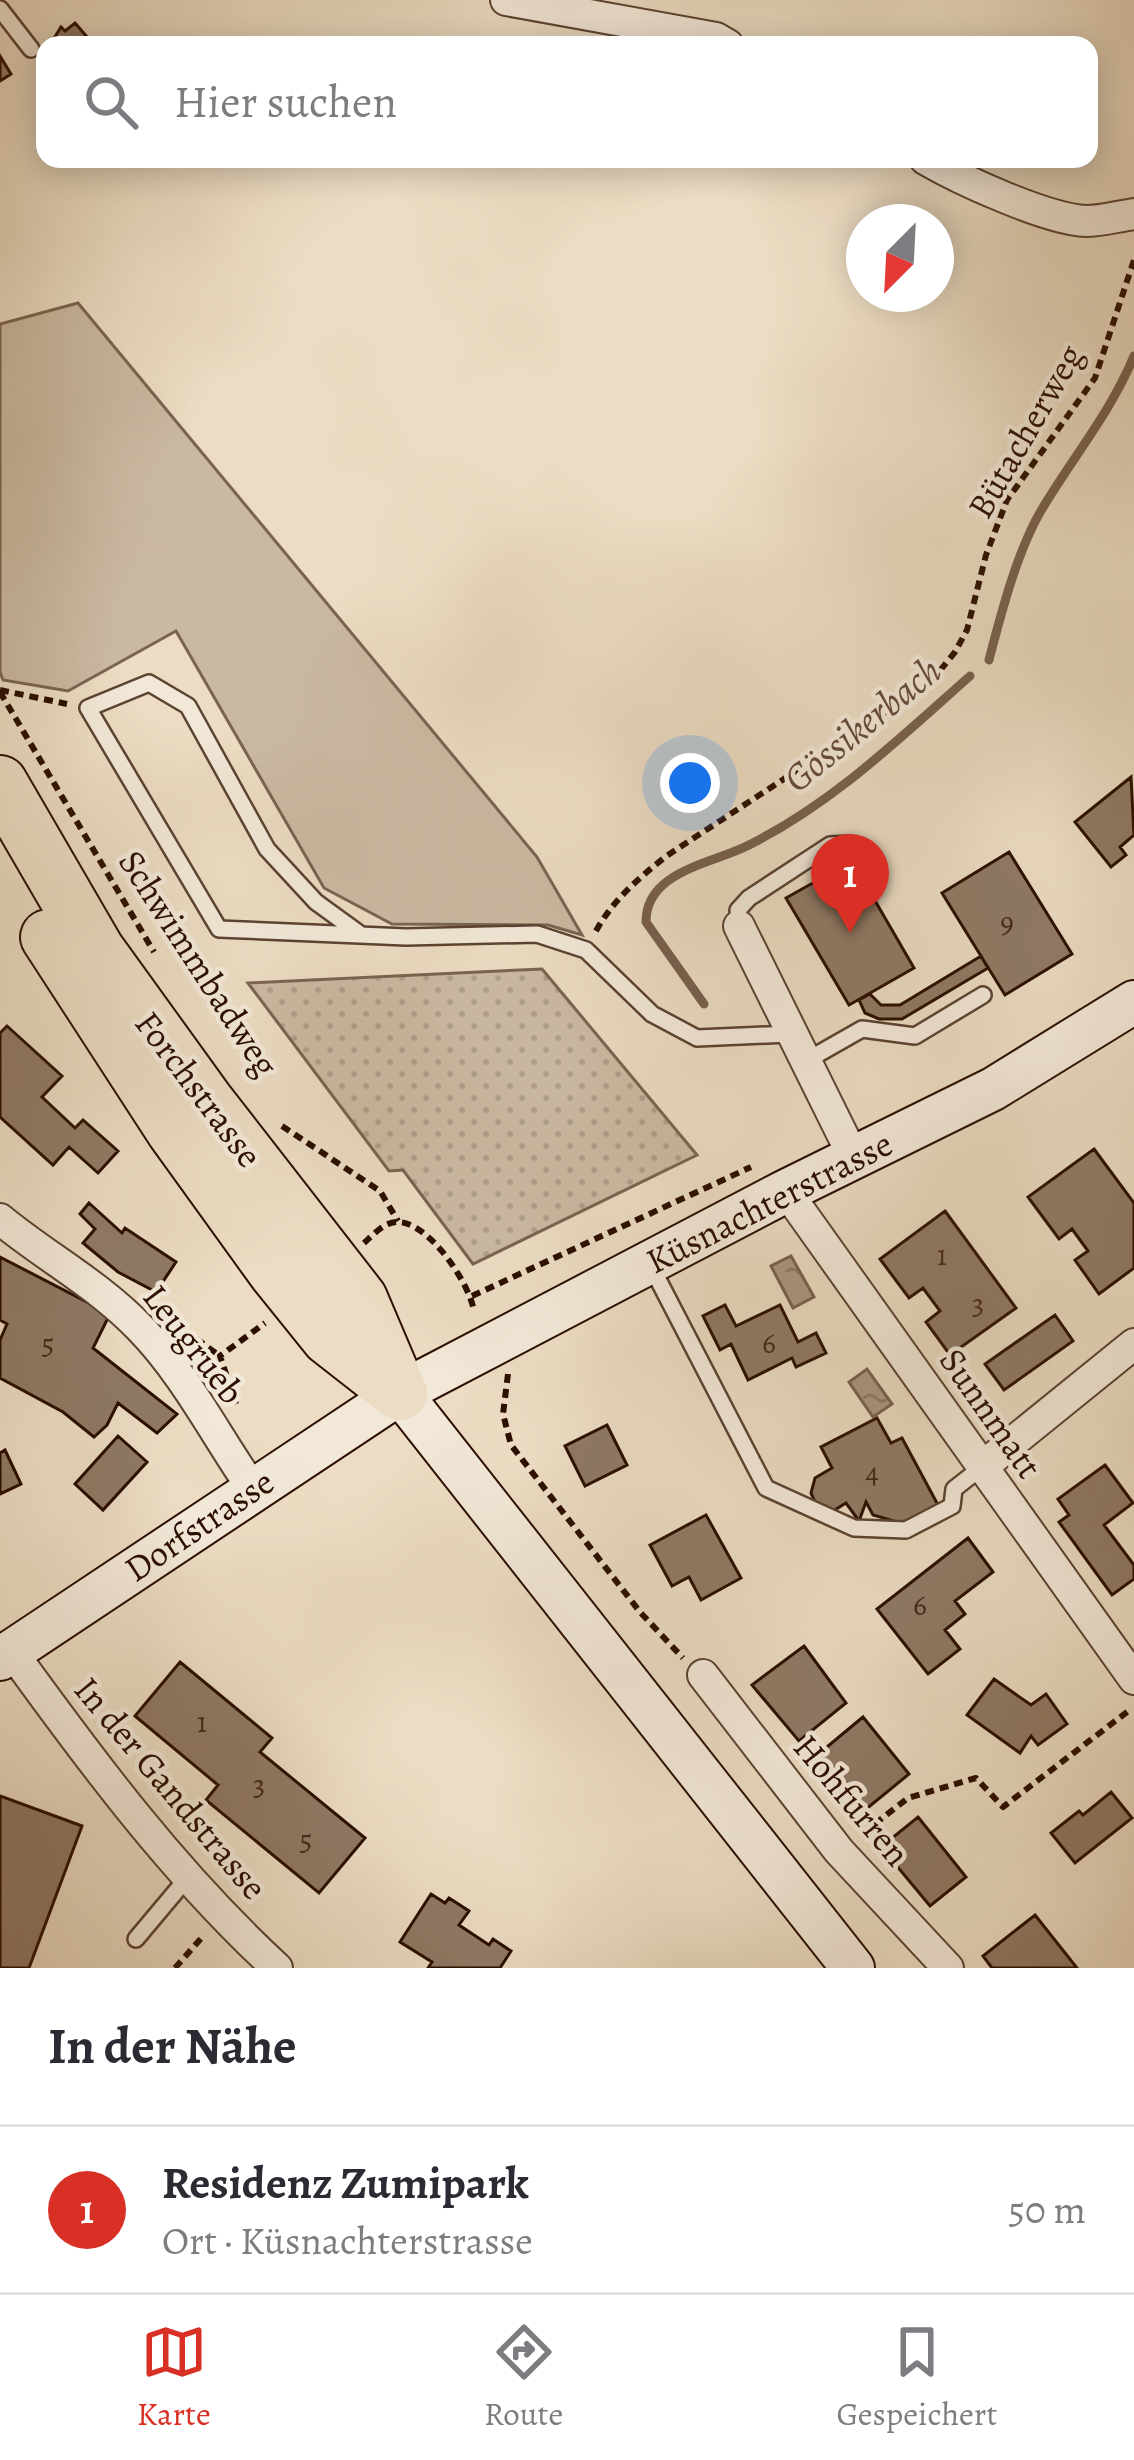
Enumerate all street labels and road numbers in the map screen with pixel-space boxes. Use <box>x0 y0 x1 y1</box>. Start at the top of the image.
street label: Bütacherweg <box>955 335 1095 527</box>
street label: Schwimmbadweg <box>107 840 291 1086</box>
street label: Forchstrasse <box>124 1001 274 1177</box>
street label: Küsnachterstrasse <box>637 1119 901 1285</box>
street label: Leugrueb <box>132 1274 256 1414</box>
street label: Sunnmatt <box>928 1338 1054 1488</box>
street label: Dorfstrasse <box>115 1457 283 1593</box>
street label: In der Gandstrasse <box>63 1666 279 1910</box>
street label: Hohfurren <box>782 1724 922 1876</box>

